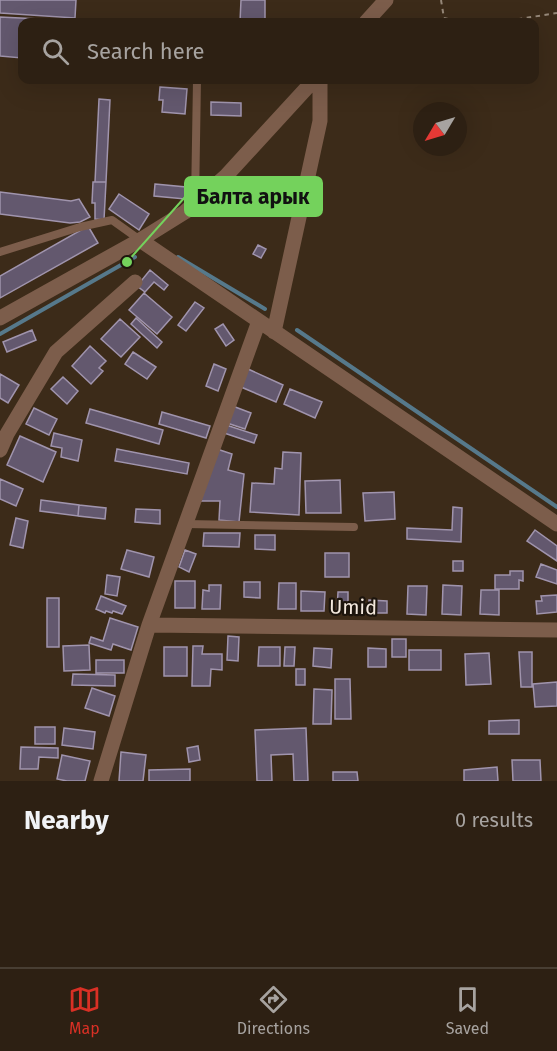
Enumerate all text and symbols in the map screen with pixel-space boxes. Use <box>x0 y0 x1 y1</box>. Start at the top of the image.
search box <box>18 18 539 84</box>
icon: search <box>39 35 72 68</box>
text: Search here <box>87 38 205 65</box>
north arrow <box>413 102 467 156</box>
callout: Балта арык <box>185 177 322 216</box>
text: Балта арык <box>196 184 310 210</box>
street label: Umid <box>329 595 377 619</box>
text: Nearby <box>24 805 109 836</box>
text: 0 results <box>455 808 533 832</box>
tab: Map <box>68 983 101 1038</box>
tab: Directions <box>237 983 310 1038</box>
tab: Saved <box>446 983 489 1038</box>

